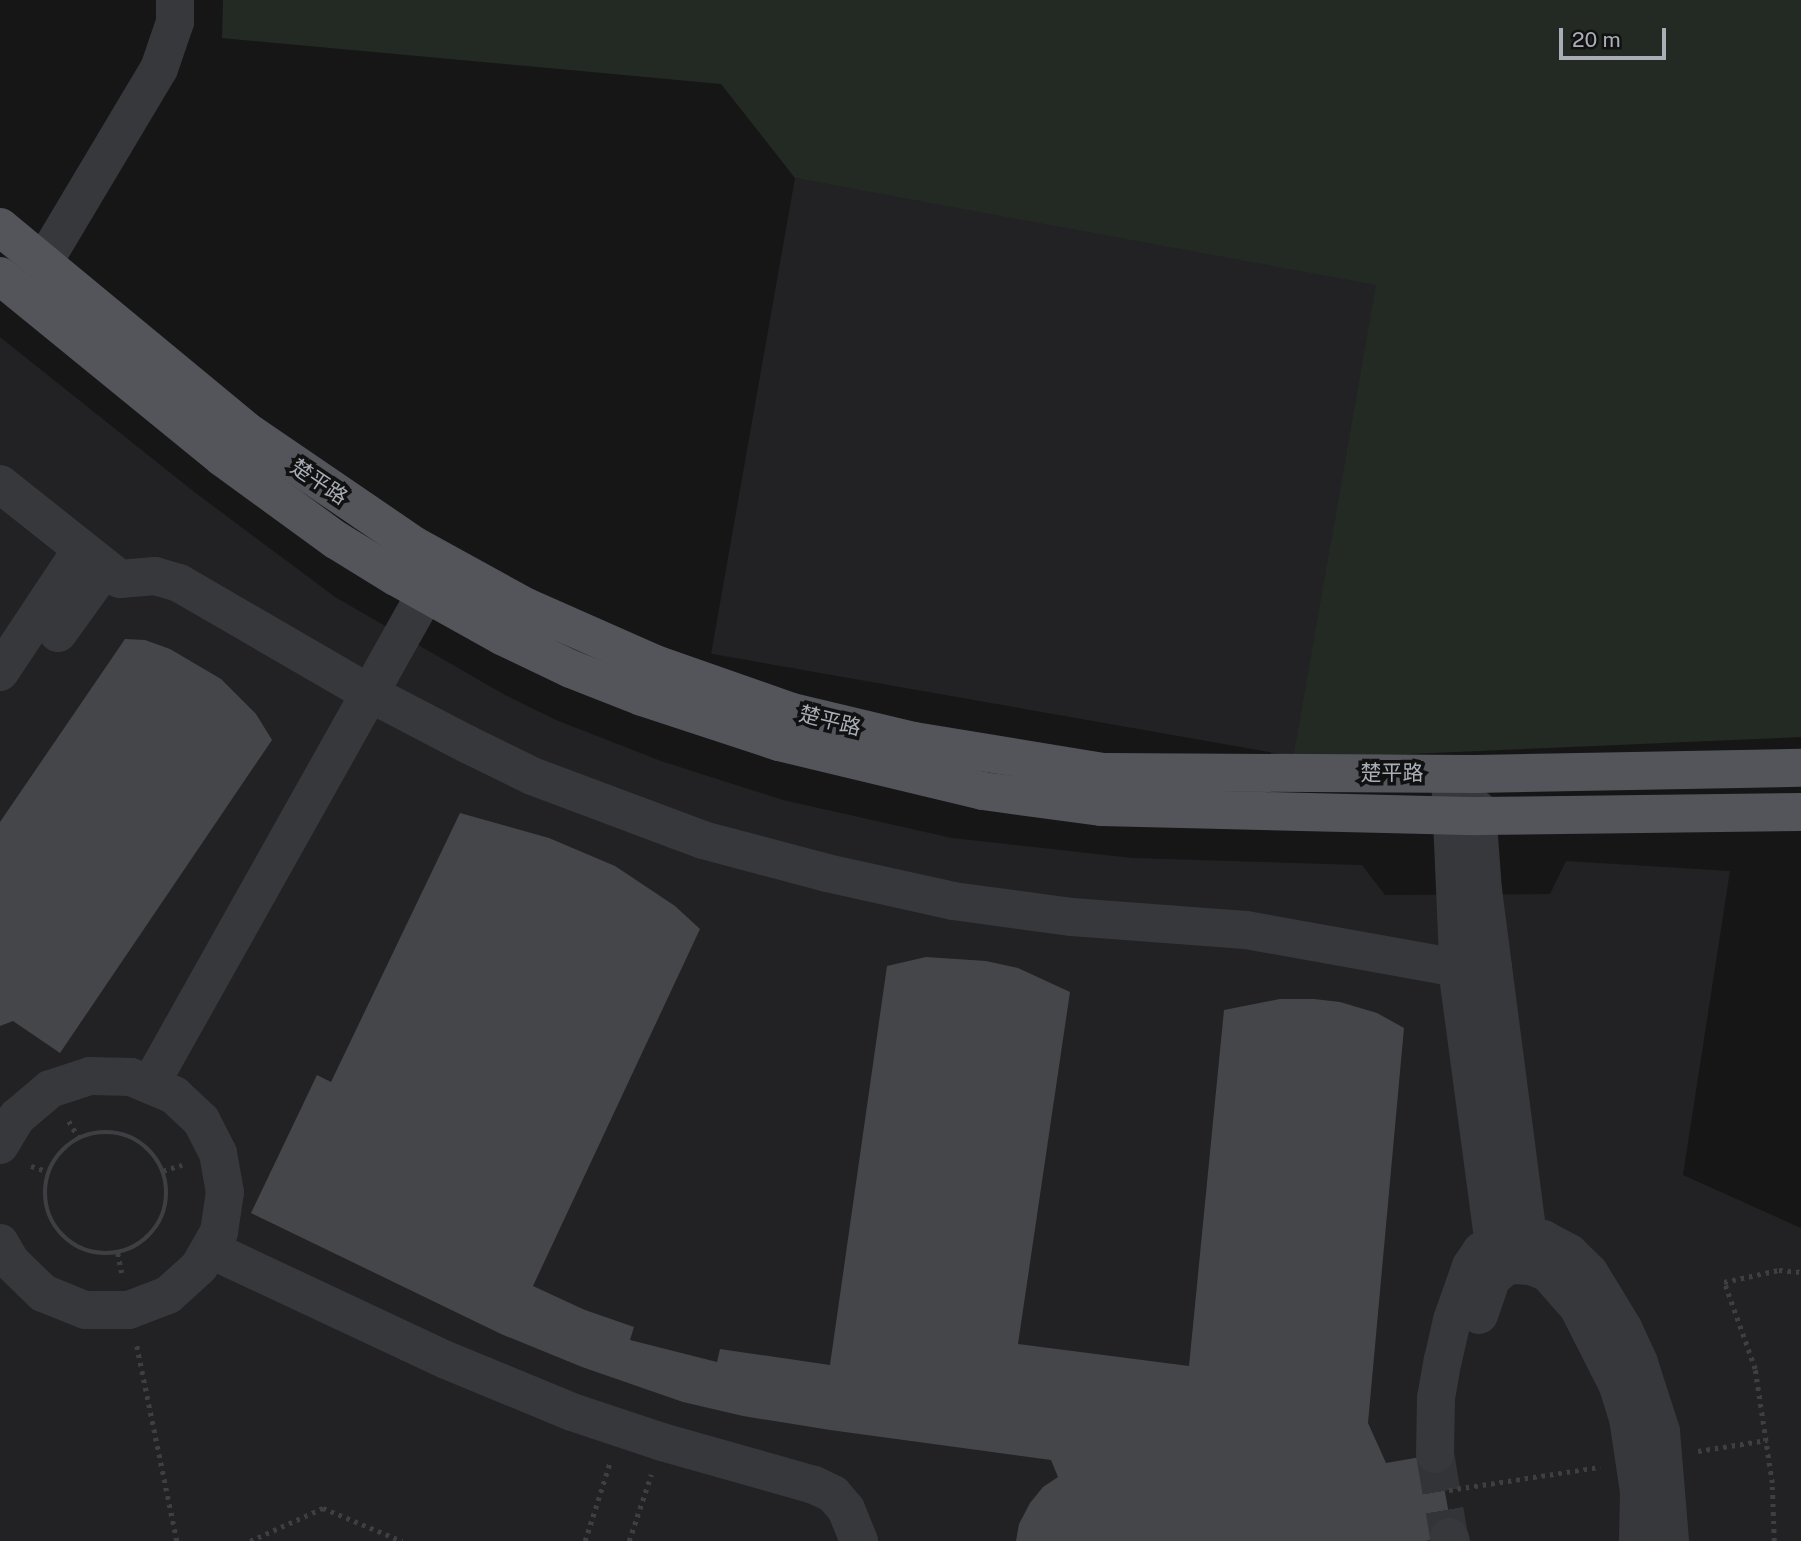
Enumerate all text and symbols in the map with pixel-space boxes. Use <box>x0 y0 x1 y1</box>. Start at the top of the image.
scale bar <box>1563 14 1670 58</box>
text: 20 m <box>1572 27 1621 52</box>
street label: 楚平路 <box>286 454 352 510</box>
street label: 楚平路 <box>796 701 864 741</box>
street label: 楚平路 <box>1361 760 1423 786</box>

